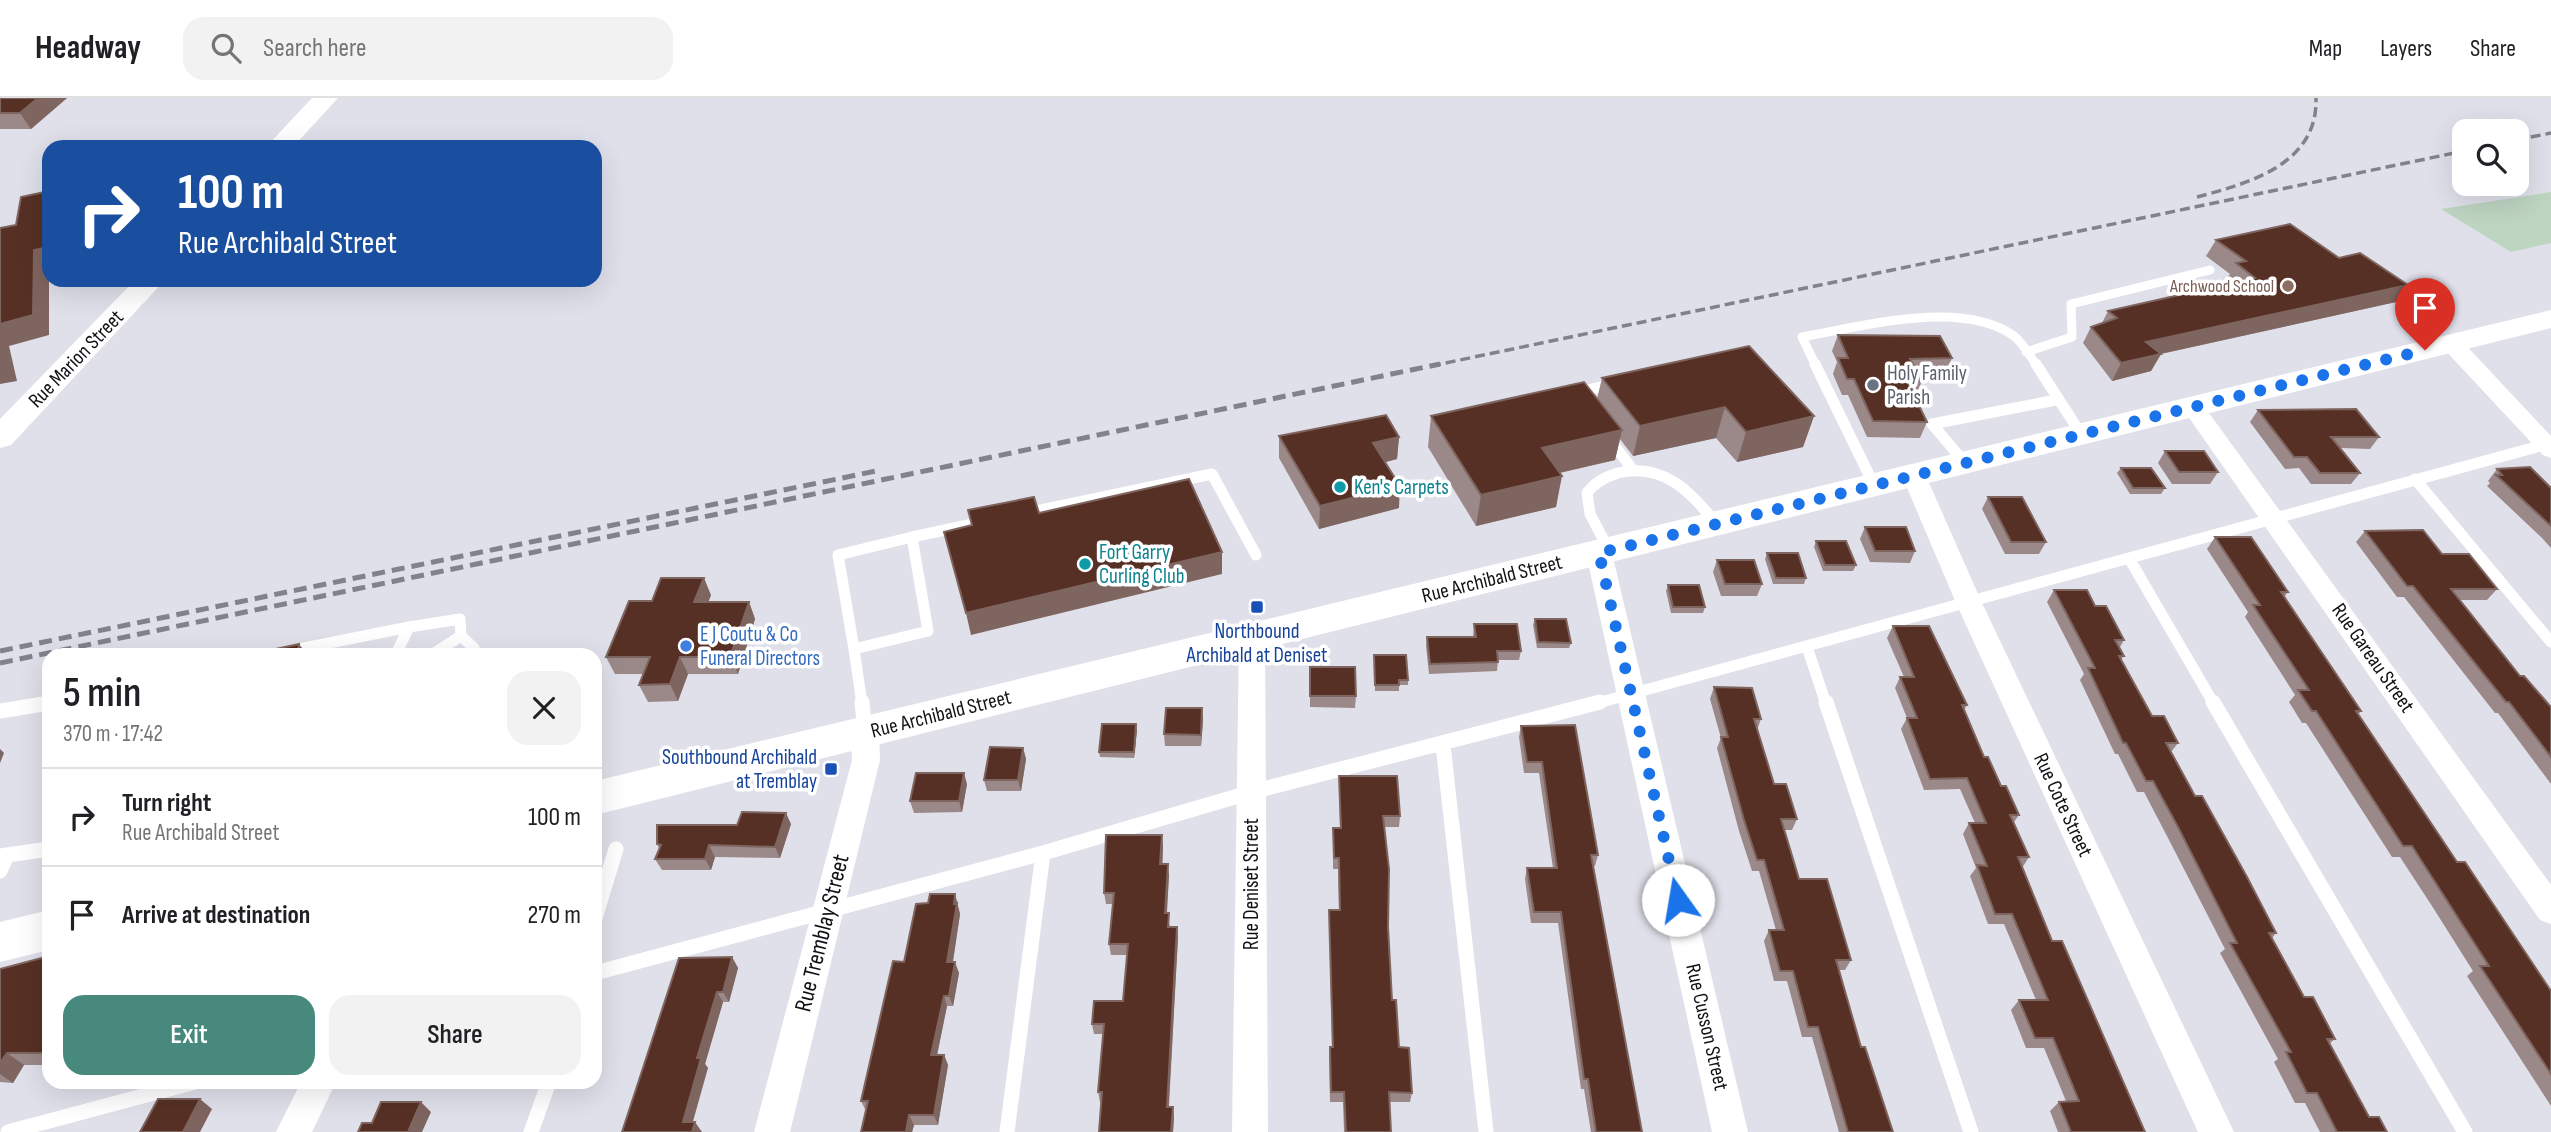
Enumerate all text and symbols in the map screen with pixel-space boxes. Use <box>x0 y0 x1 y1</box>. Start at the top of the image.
search box <box>183 17 673 80</box>
text: Headway <box>35 28 141 68</box>
icon: search <box>207 29 245 67</box>
text: Search here <box>263 33 366 64</box>
text: Map <box>2309 34 2342 63</box>
text: Layers <box>2380 34 2432 63</box>
text: Share <box>2470 34 2516 63</box>
map controls <box>2452 119 2529 196</box>
button: search <box>2452 119 2529 196</box>
text: 100 m <box>178 164 284 223</box>
icon: right <box>63 168 154 259</box>
text: Rue Archibald Street <box>178 224 397 263</box>
place label: Archwood School <box>2169 276 2274 297</box>
marker: Archwood School <box>2280 278 2296 294</box>
pin <box>2395 278 2455 350</box>
icon: arrive <box>2406 289 2444 327</box>
street label: Rue Marion Street <box>23 305 129 413</box>
place label: Holy Family Parish <box>1887 361 1967 410</box>
marker: Holy Family Parish <box>1865 377 1881 393</box>
place label: Ken's Carpets <box>1354 475 1449 500</box>
marker: Ken's Carpets <box>1332 479 1348 495</box>
place label: Fort Garry Curling Club <box>1099 540 1184 589</box>
street label: Rue Archibald Street <box>1419 549 1565 609</box>
marker: Fort Garry Curling Club <box>1077 556 1093 572</box>
marker: Northbound Archibald at Deniset <box>1249 599 1265 615</box>
street label: Rue Gareau Street <box>2326 599 2420 717</box>
place label: Northbound Archibald at Deniset <box>1186 619 1327 668</box>
place label: E J Coutu & Co Funeral Directors <box>700 622 820 671</box>
marker: E J Coutu & Co Funeral Directors <box>678 638 694 654</box>
text: 5 min <box>63 668 141 719</box>
button: close <box>507 671 581 745</box>
street label: Rue Archibald Street <box>868 684 1014 744</box>
text: 370 m · 17:42 <box>63 720 163 748</box>
place label: Southbound Archibald at Tremblay <box>662 745 817 794</box>
street label: Rue Cote Street <box>2028 749 2098 861</box>
marker: Southbound Archibald at Tremblay <box>823 761 839 777</box>
text: Turn right <box>122 788 211 819</box>
icon: right <box>63 798 101 836</box>
text: 100 m <box>528 802 581 833</box>
street label: Rue Deniset Street <box>1239 818 1264 950</box>
text: Rue Archibald Street <box>122 819 279 847</box>
street label: Rue Tremblay Street <box>788 851 856 1015</box>
position arrow <box>1641 863 1715 937</box>
icon: arrive <box>63 896 101 934</box>
text: Arrive at destination <box>122 900 310 931</box>
text: 270 m <box>528 900 581 931</box>
street label: Rue Cusson Street <box>1680 961 1734 1093</box>
button: Exit <box>63 995 315 1075</box>
button: Share <box>329 995 581 1075</box>

